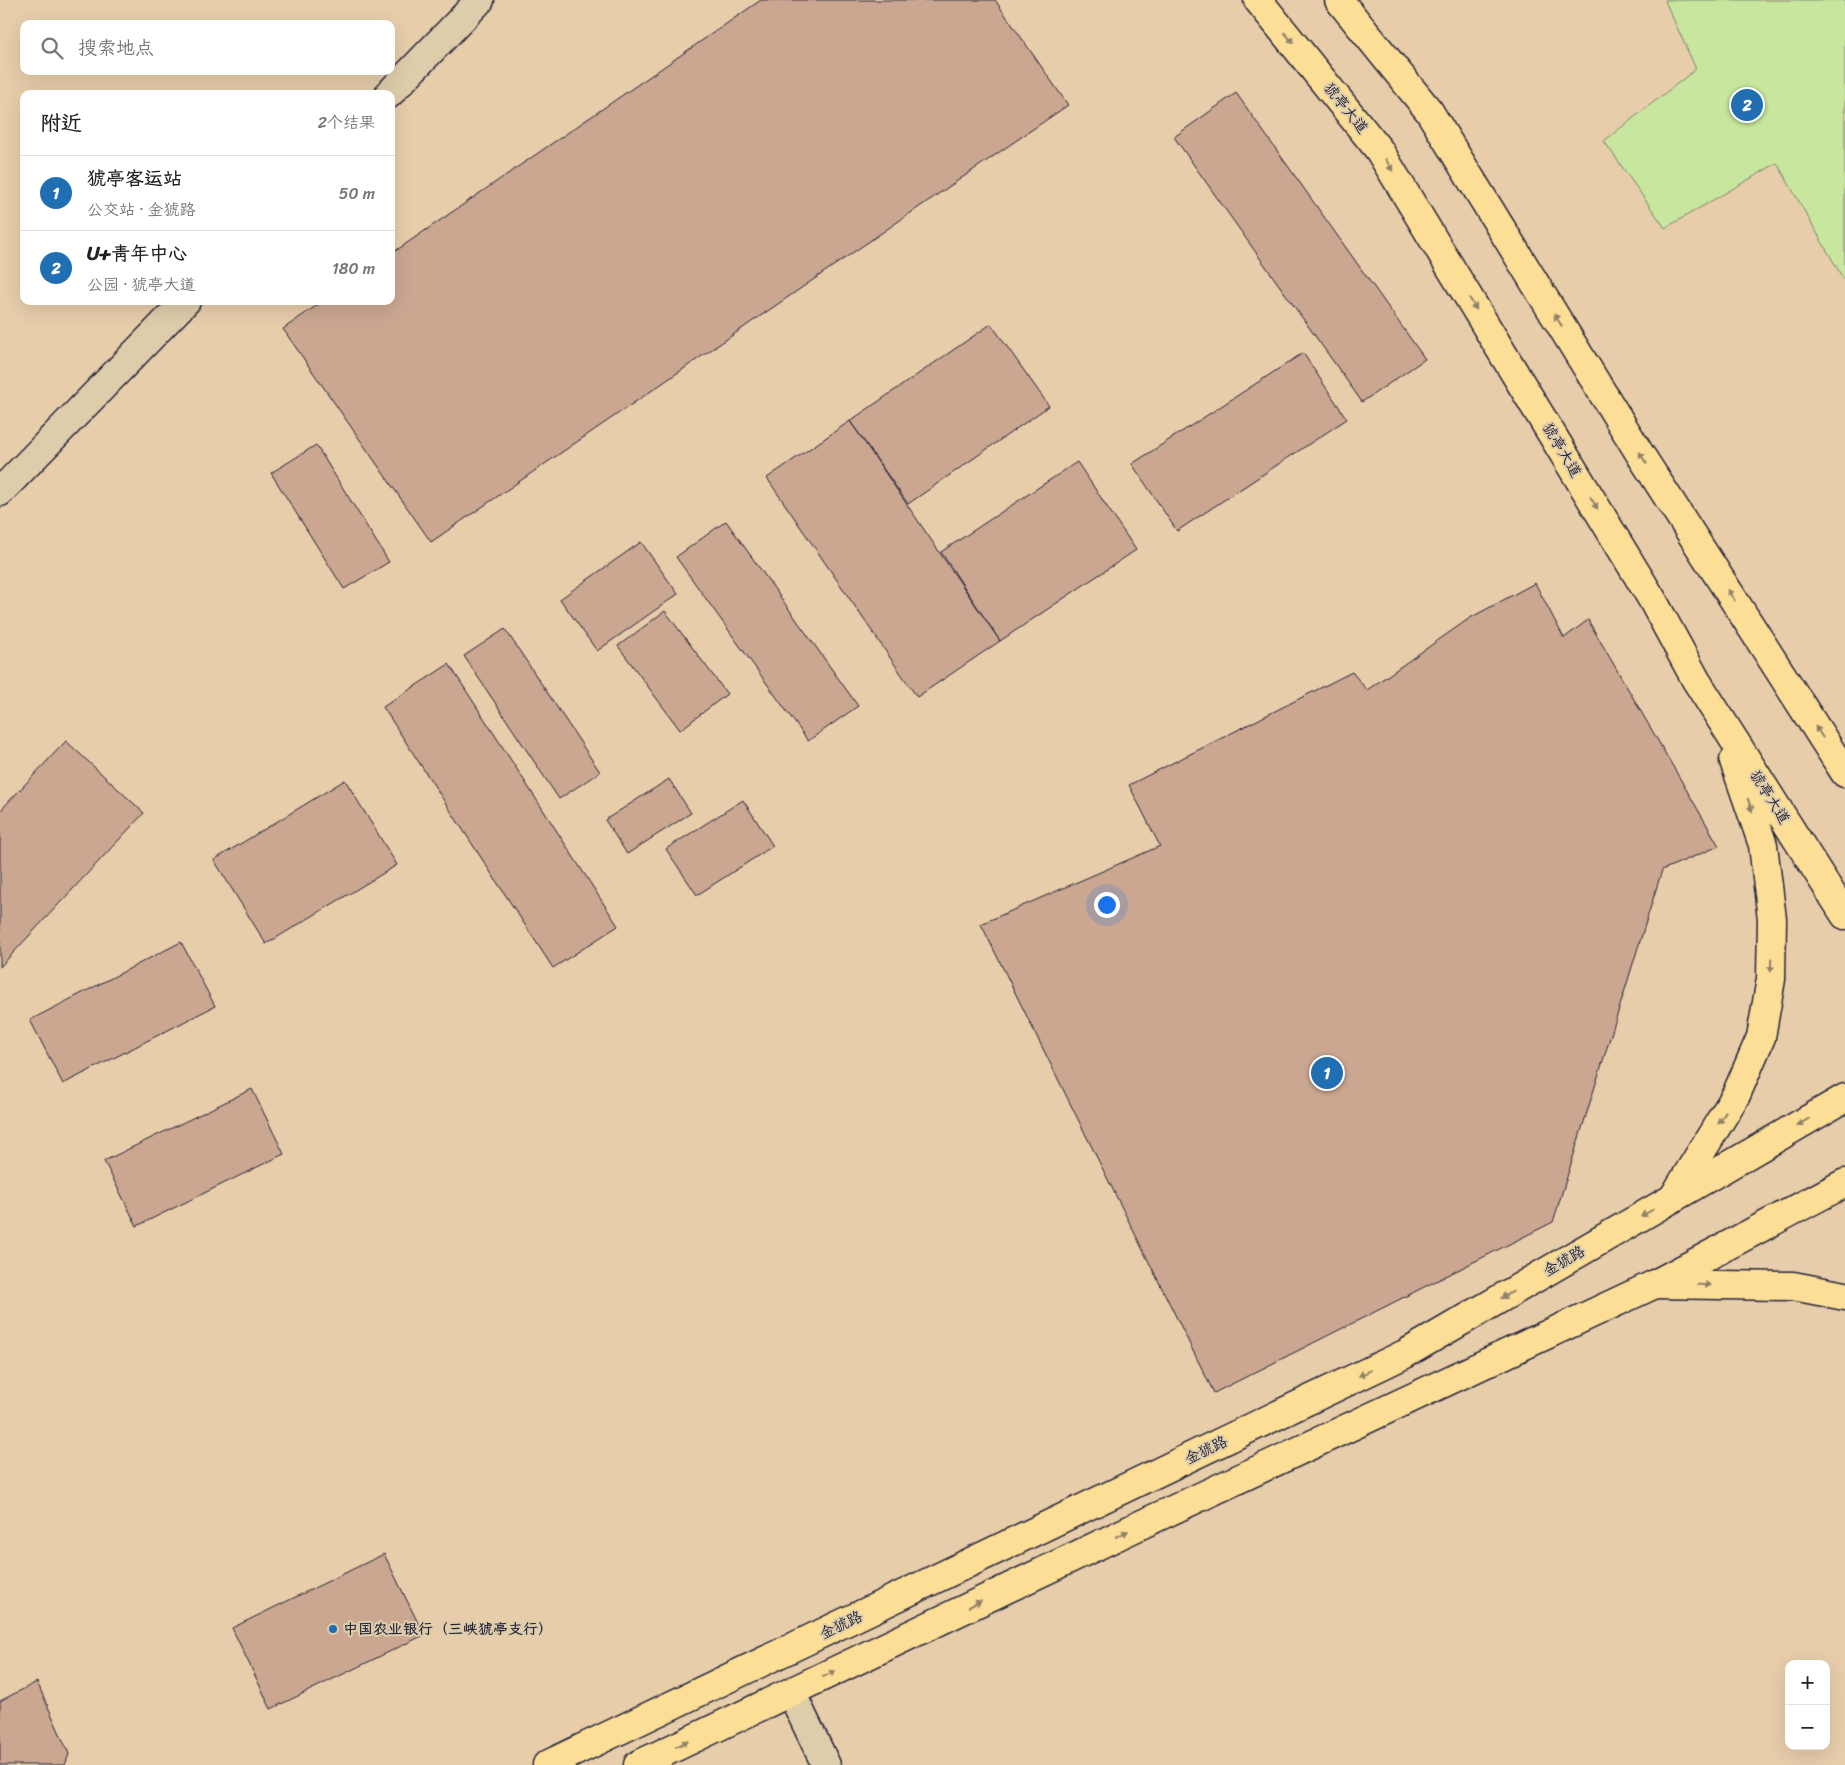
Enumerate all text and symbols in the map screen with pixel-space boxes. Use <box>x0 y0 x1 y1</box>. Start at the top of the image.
search box <box>20 20 395 75</box>
text: 搜索地点 <box>78 31 154 64</box>
one-way arrow <box>1283 31 1294 44</box>
icon: search <box>38 34 66 62</box>
street label: 猇亭大道 <box>1317 76 1375 140</box>
pin: 2 <box>1731 86 1763 124</box>
text: 附近 <box>40 104 82 142</box>
text: 2个结果 <box>318 108 375 137</box>
one-way arrow <box>1384 159 1394 172</box>
text: 猇亭客运站 <box>87 162 182 195</box>
text: 1 <box>53 179 59 208</box>
text: 50 m <box>339 179 375 208</box>
text: 公交站 · 金猇路 <box>87 195 196 224</box>
text: U+青年中心 <box>87 237 187 270</box>
text: 2 <box>51 254 61 283</box>
text: 180 m <box>332 254 375 283</box>
text: 公园 · 猇亭大道 <box>87 270 196 299</box>
one-way arrow <box>1469 298 1478 311</box>
one-way arrow <box>1553 313 1563 326</box>
street label: 猇亭大道 <box>1535 418 1589 482</box>
one-way arrow <box>1639 452 1648 465</box>
one-way arrow <box>1590 496 1599 509</box>
one-way arrow <box>1726 588 1736 602</box>
one-way arrow <box>1814 725 1823 738</box>
street label: 猇亭大道 <box>1743 765 1797 829</box>
one-way arrow <box>1746 798 1754 813</box>
your location <box>1094 892 1120 918</box>
one-way arrow <box>1767 957 1775 973</box>
pin: 1 <box>1311 1054 1343 1092</box>
one-way arrow <box>1718 1111 1727 1124</box>
one-way arrow <box>1796 1118 1809 1127</box>
one-way arrow <box>1641 1208 1654 1217</box>
street label: 金猇路 <box>1538 1238 1590 1284</box>
one-way arrow <box>1696 1281 1712 1289</box>
one-way arrow <box>1500 1290 1514 1299</box>
one-way arrow <box>1358 1370 1372 1378</box>
street label: 金猇路 <box>1180 1428 1232 1472</box>
one-way arrow <box>1115 1530 1129 1538</box>
one-way arrow <box>968 1600 982 1608</box>
street label: 金猇路 <box>815 1603 867 1647</box>
place label: 中国农业银行（三峡猇亭支行） <box>343 1616 553 1642</box>
marker: 中国农业银行（三峡猇亭支行） <box>327 1623 339 1635</box>
map controls <box>1785 1660 1830 1750</box>
button: + <box>1785 1660 1830 1705</box>
one-way arrow <box>822 1670 836 1678</box>
button: − <box>1785 1705 1830 1750</box>
one-way arrow <box>675 1740 689 1748</box>

